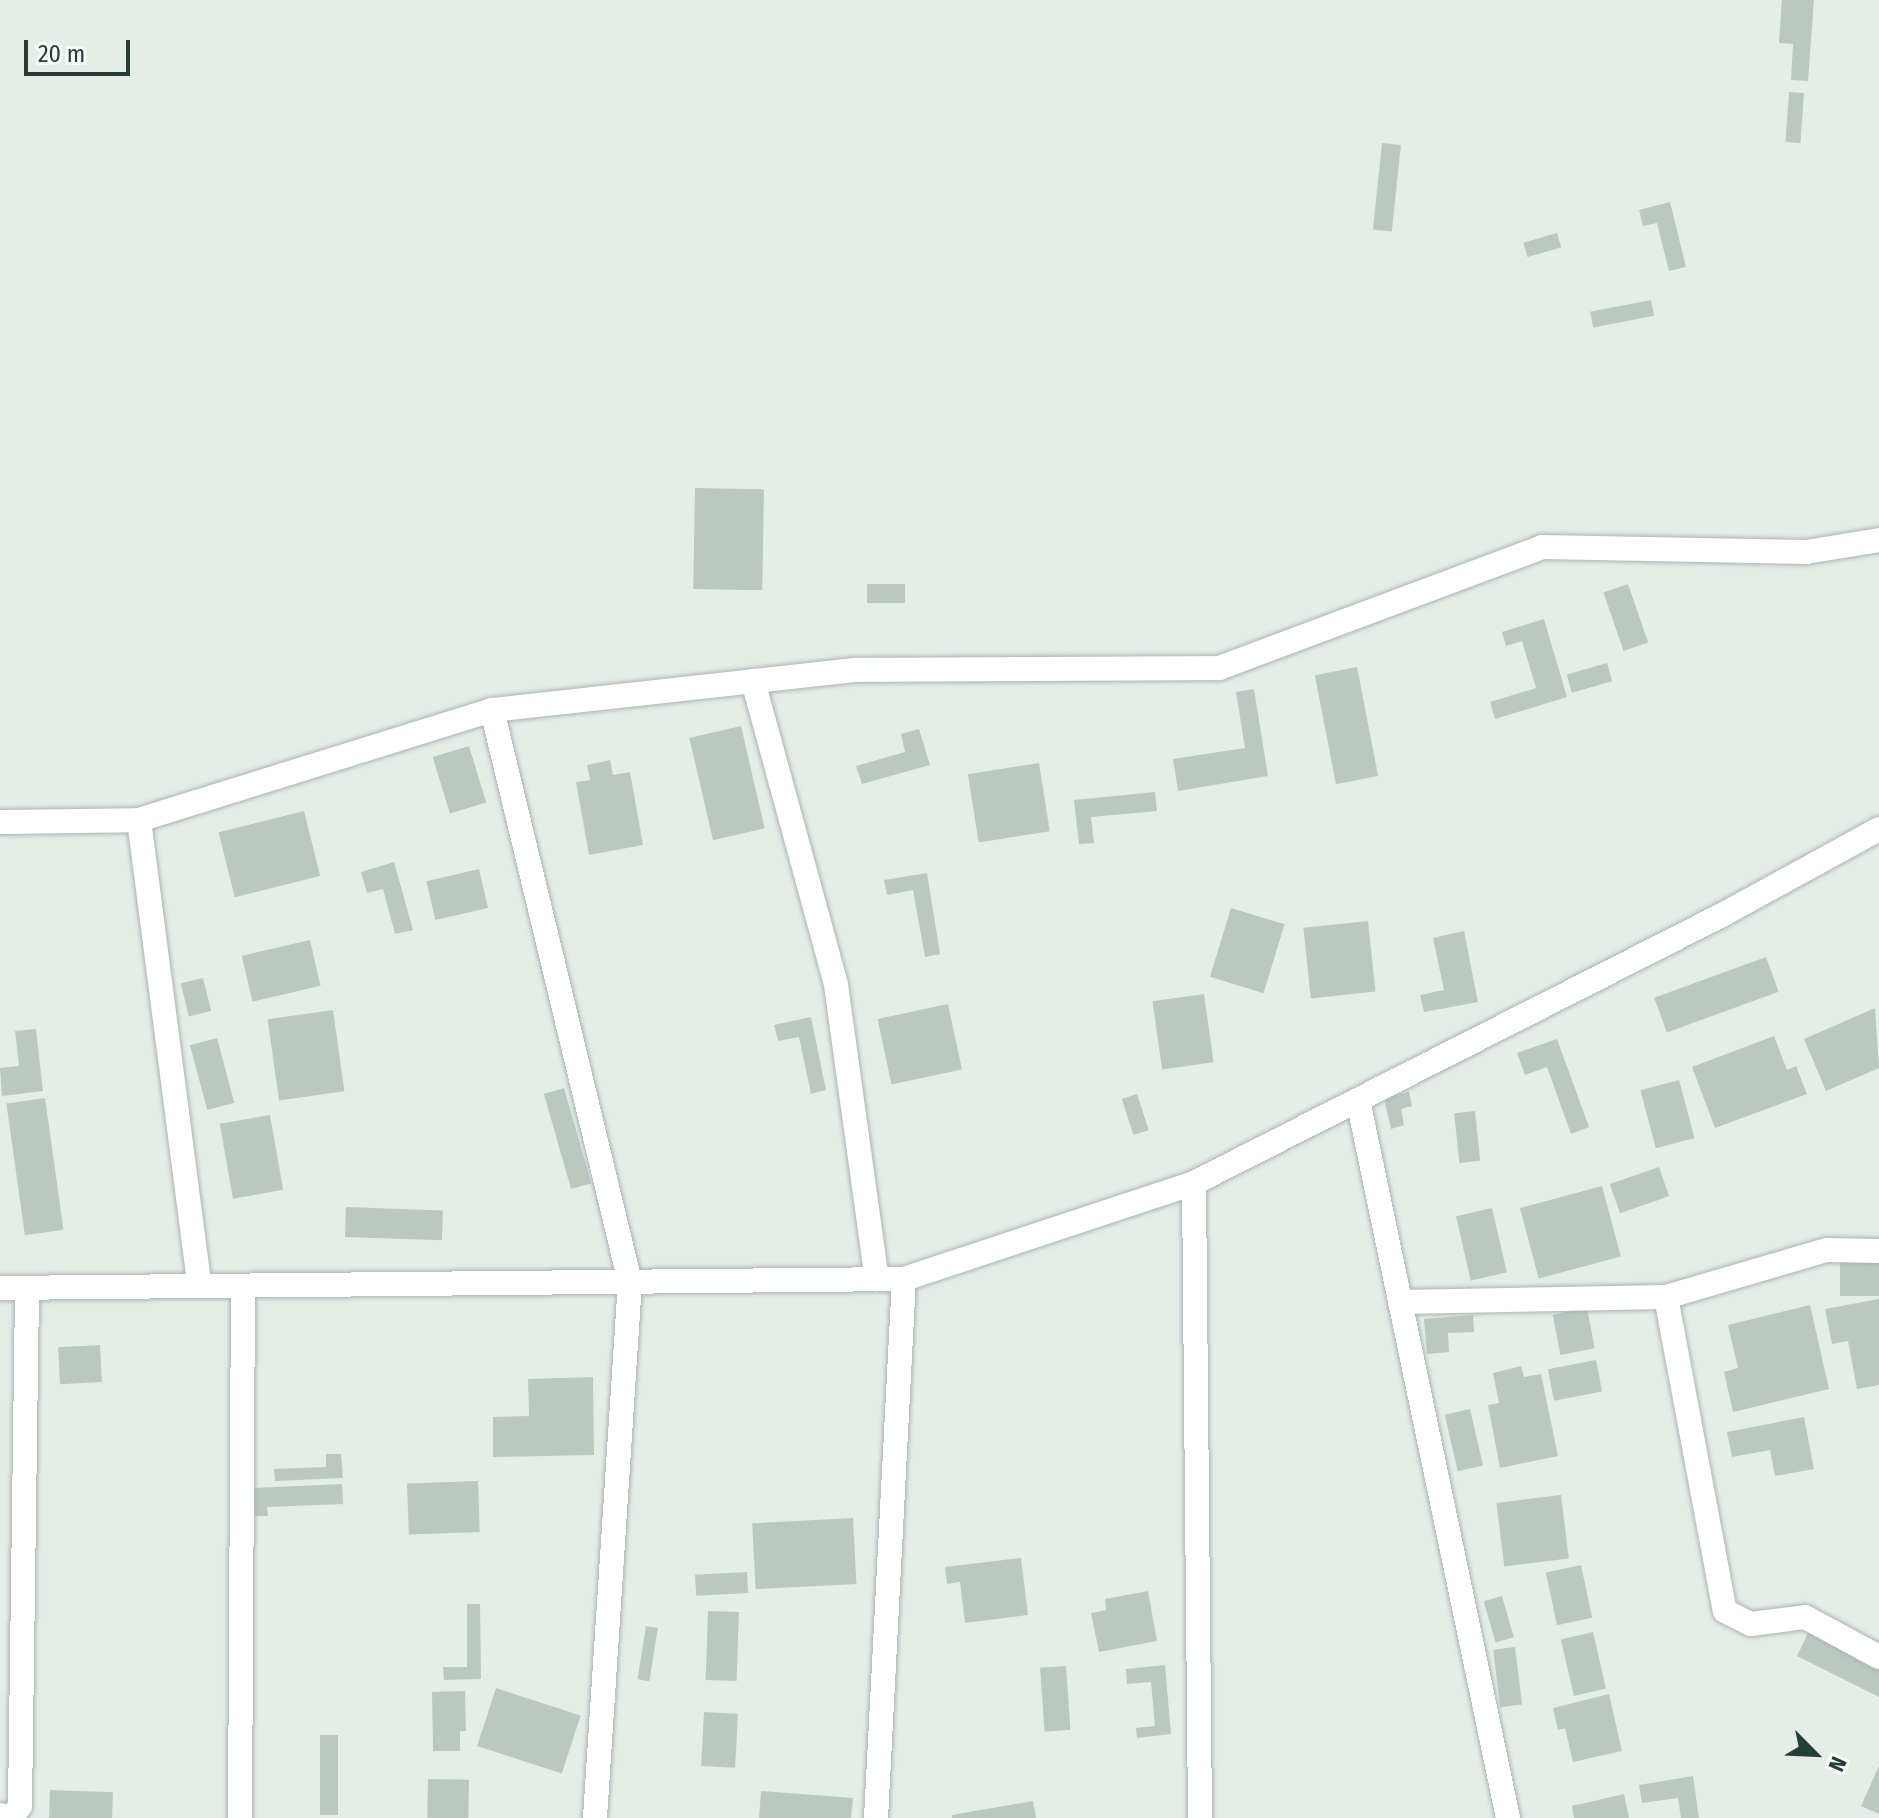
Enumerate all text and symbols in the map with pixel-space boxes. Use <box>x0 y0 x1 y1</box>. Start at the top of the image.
scale bar <box>28 24 134 74</box>
text: 20 m <box>38 40 85 68</box>
north arrow <box>1775 1714 1855 1794</box>
text: N <box>1822 1752 1852 1775</box>

